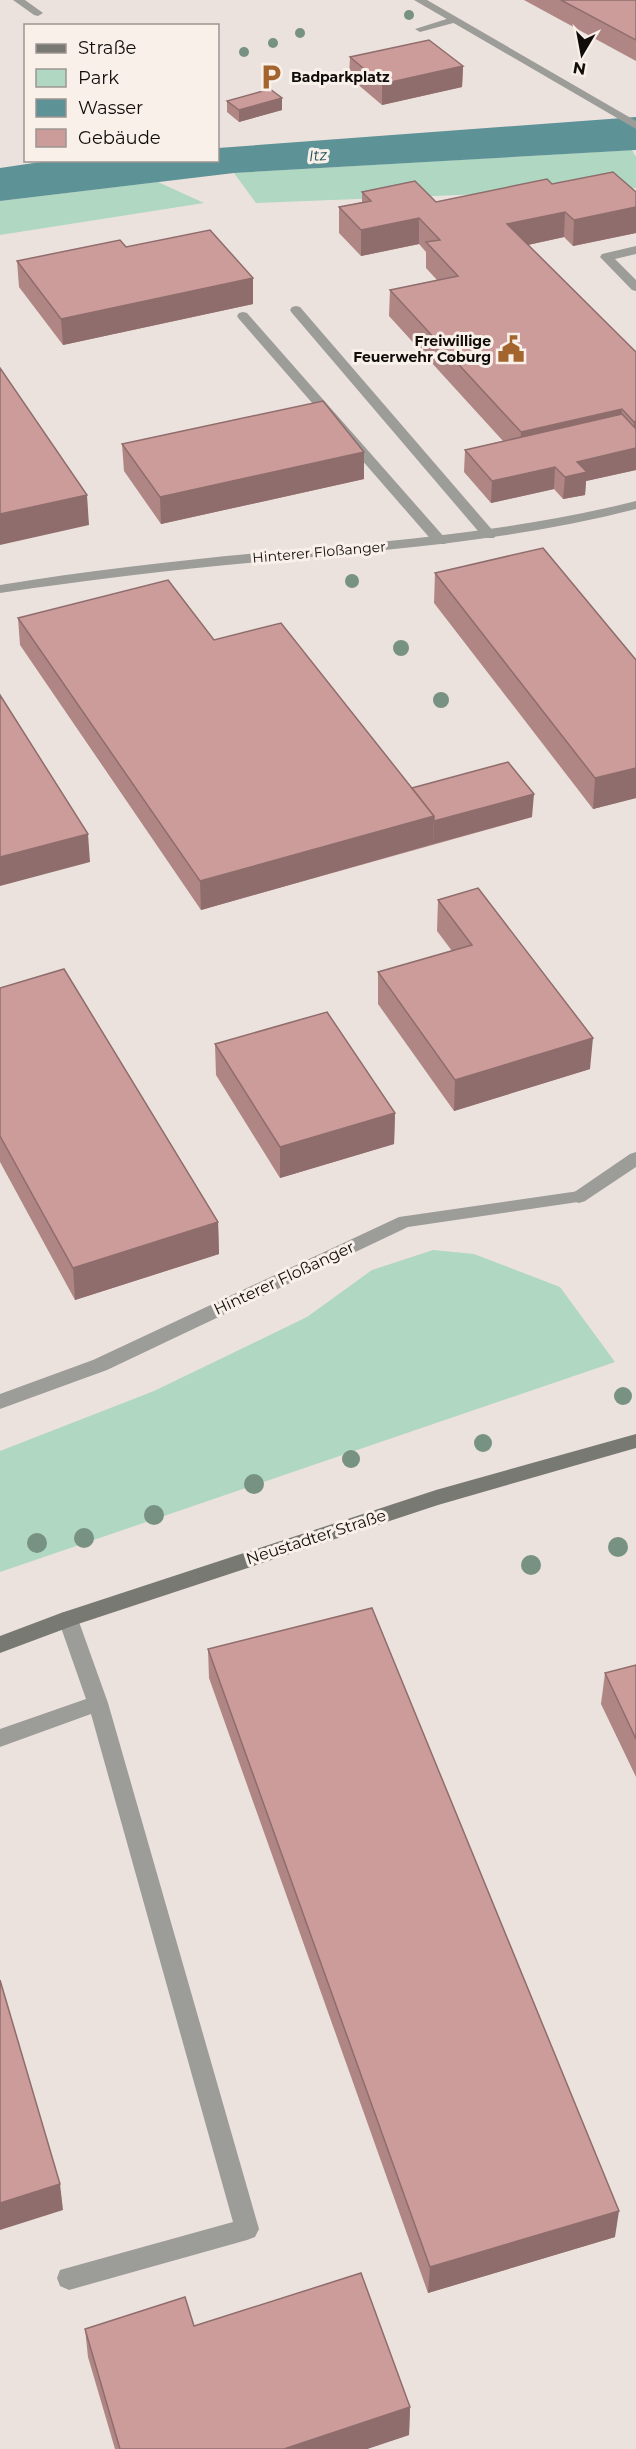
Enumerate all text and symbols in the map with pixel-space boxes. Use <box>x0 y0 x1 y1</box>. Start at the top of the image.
legend <box>24 24 219 162</box>
north arrow <box>552 24 612 84</box>
text: Straße <box>78 37 137 59</box>
text: N <box>571 58 588 79</box>
parking icon: Badparkplatz <box>256 62 286 92</box>
text: Park <box>78 67 119 89</box>
place label: Badparkplatz <box>291 68 390 86</box>
text: Wasser <box>78 97 143 119</box>
text: Gebäude <box>78 127 161 149</box>
water label: Itz <box>308 145 328 165</box>
place label: Freiwillige Feuerwehr Coburg <box>353 332 491 366</box>
public building icon: Freiwillige Feuerwehr Coburg <box>496 334 526 364</box>
street label: Hinterer Floßanger <box>252 537 387 567</box>
street label: Hinterer Floßanger <box>211 1237 357 1319</box>
street label: Neustadter Straße <box>244 1505 388 1569</box>

